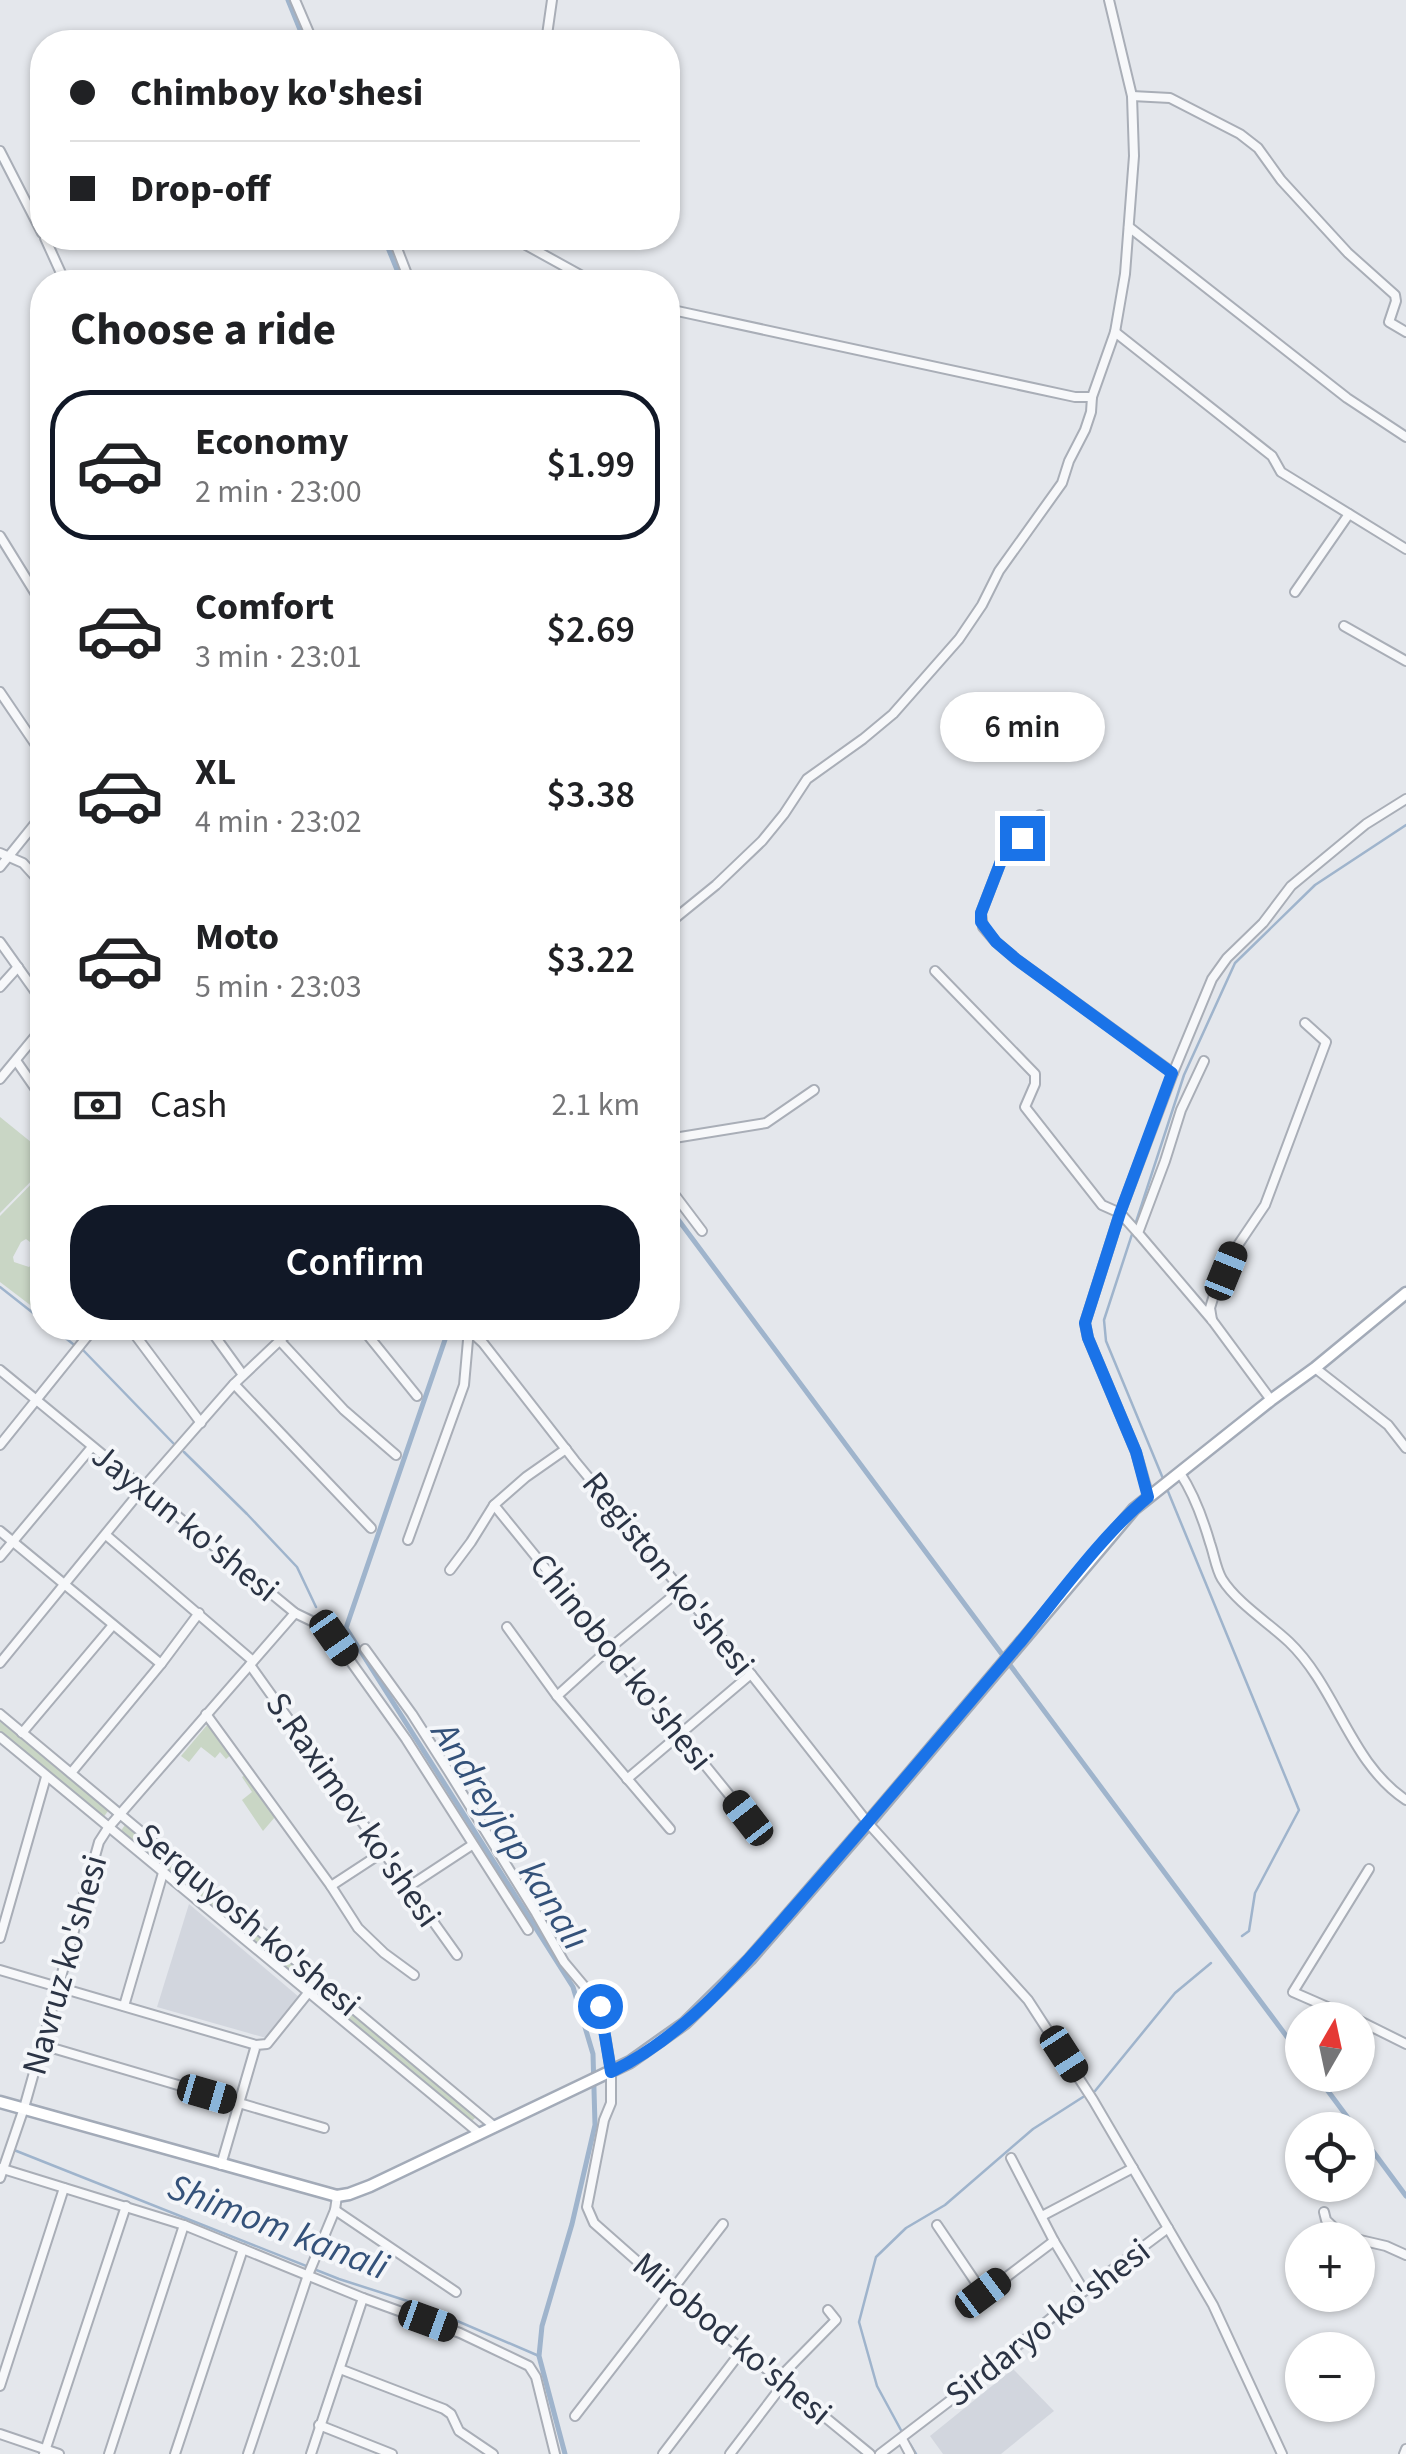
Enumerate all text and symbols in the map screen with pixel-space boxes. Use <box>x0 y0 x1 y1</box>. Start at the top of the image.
text: Chimboy ko'shesi <box>130 66 423 120</box>
text: Drop-off <box>130 162 270 216</box>
text: Choose a ride <box>70 298 336 362</box>
text: Economy <box>195 415 348 469</box>
icon: car <box>75 420 165 510</box>
text: $1.99 <box>547 438 635 492</box>
text: 2 min · 23:00 <box>195 469 362 515</box>
text: Comfort <box>195 580 334 634</box>
icon: car <box>75 585 165 675</box>
text: $2.69 <box>547 603 635 657</box>
text: 3 min · 23:01 <box>195 634 362 680</box>
callout: 6 min <box>940 693 1104 763</box>
text: 6 min <box>984 704 1061 750</box>
text: XL <box>195 745 236 799</box>
icon: car <box>75 750 165 840</box>
text: $3.38 <box>547 768 635 822</box>
text: 4 min · 23:02 <box>195 799 362 845</box>
route end <box>1000 816 1045 861</box>
text: Moto <box>195 910 279 964</box>
icon: car <box>75 915 165 1005</box>
text: $3.22 <box>547 933 635 987</box>
text: 5 min · 23:03 <box>195 964 362 1010</box>
icon: cash <box>70 1078 125 1133</box>
text: Cash <box>150 1078 227 1132</box>
text: 2.1 km <box>551 1082 640 1128</box>
button: Confirm <box>70 1205 640 1320</box>
car <box>1201 1238 1251 1304</box>
street label: Jayxun ko'shesi <box>81 1432 289 1614</box>
street label: Registon ko'shesi <box>570 1461 766 1687</box>
street label: Chinobod ko'shesi <box>517 1542 725 1782</box>
car <box>305 1605 363 1671</box>
street label: S.Raximov ko'shesi <box>253 1682 453 1938</box>
water label: Andreyjap kanalı <box>417 1710 602 1961</box>
car <box>718 1785 778 1851</box>
street label: Serquyosh ko'shesi <box>125 1811 371 2029</box>
street label: Navruz ko'shesi <box>10 1849 120 2081</box>
route start <box>578 1984 623 2029</box>
north arrow <box>1285 2002 1375 2092</box>
map controls <box>1285 2002 1375 2422</box>
car <box>1035 2021 1093 2087</box>
car <box>174 2071 240 2117</box>
button: locate <box>1285 2112 1375 2202</box>
water label: Shimom kanali <box>160 2160 397 2294</box>
button: + <box>1285 2222 1375 2312</box>
street label: Sirdaryo ko'shesi <box>935 2227 1161 2419</box>
street label: Mirobod ko'shesi <box>621 2241 843 2437</box>
car <box>950 2263 1016 2323</box>
car <box>395 2297 461 2345</box>
button: − <box>1285 2332 1375 2422</box>

